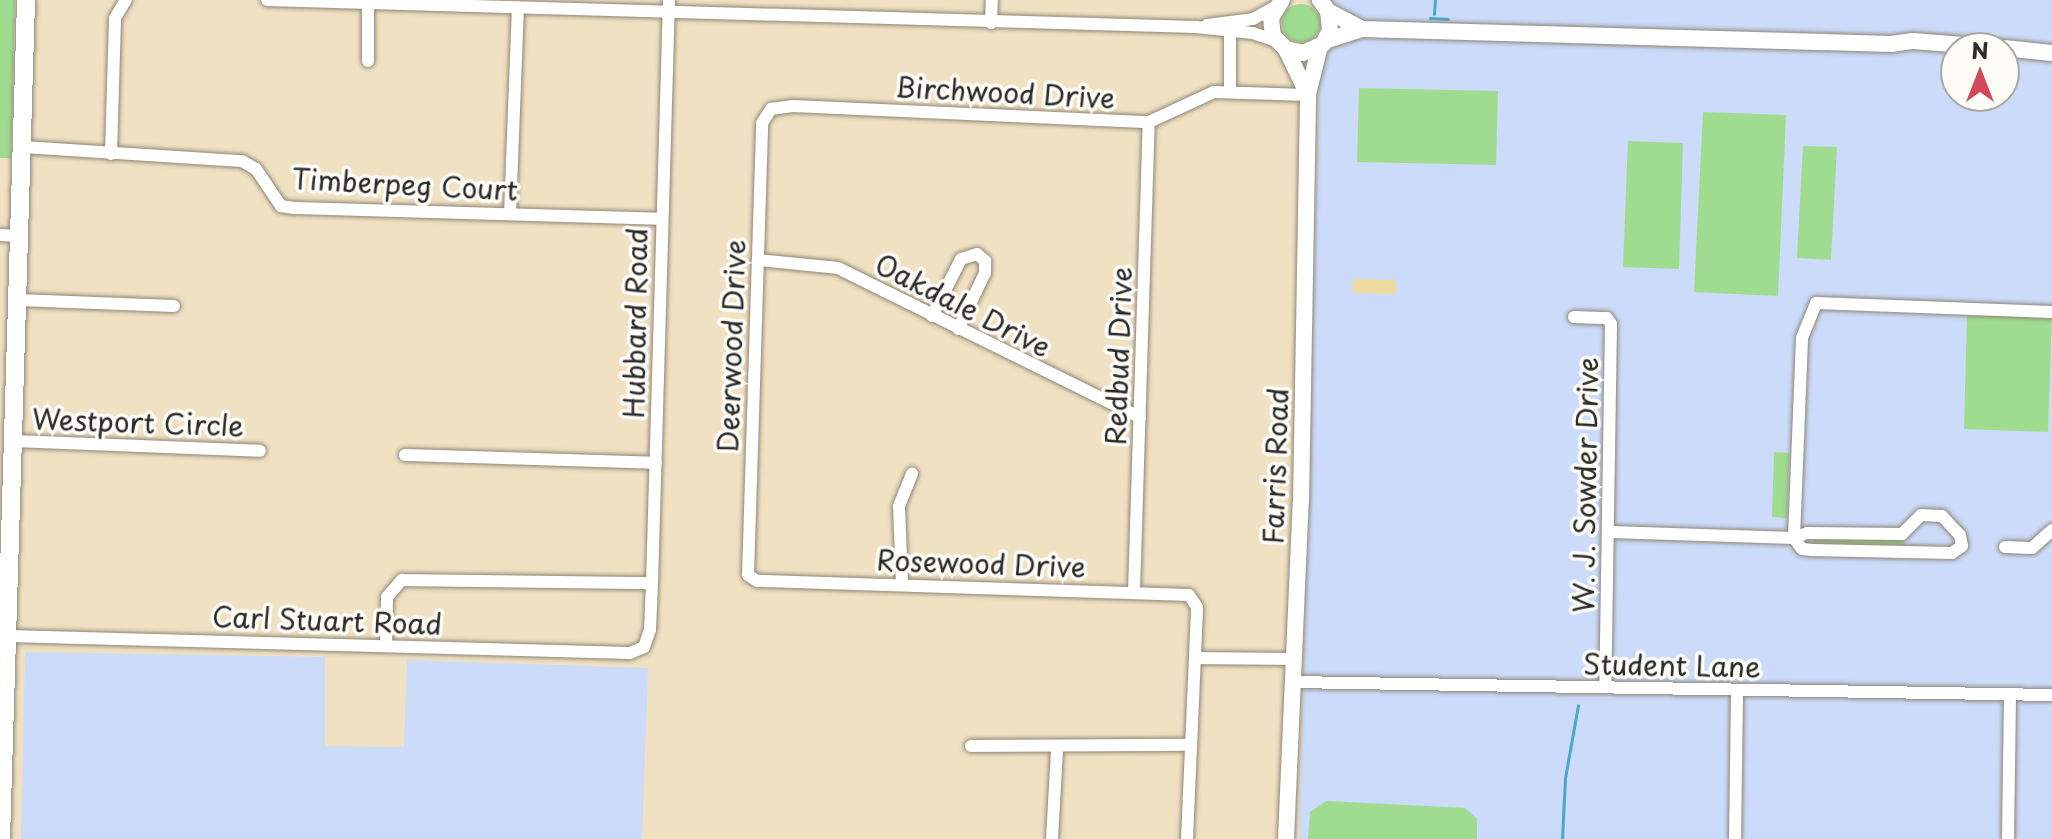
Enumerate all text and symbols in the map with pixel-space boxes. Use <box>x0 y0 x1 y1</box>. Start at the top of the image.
north arrow <box>1940 32 2020 112</box>
text: N <box>1971 33 1989 66</box>
street label: Birchwood Drive <box>894 69 1116 115</box>
street label: Timberpeg Court <box>291 161 519 207</box>
street label: Hubbard Road <box>617 226 653 420</box>
street label: Deerwood Drive <box>710 238 752 454</box>
street label: Oakdale Drive <box>869 246 1057 364</box>
street label: Redbud Drive <box>1098 266 1138 446</box>
street label: W. J. Sowder Drive <box>1566 356 1604 614</box>
street label: Farris Road <box>1255 387 1295 545</box>
street label: Westport Circle <box>32 402 244 442</box>
street label: Rosewood Drive <box>875 543 1087 583</box>
street label: Carl Stuart Road <box>212 599 442 641</box>
street label: Student Lane <box>1583 647 1761 683</box>

